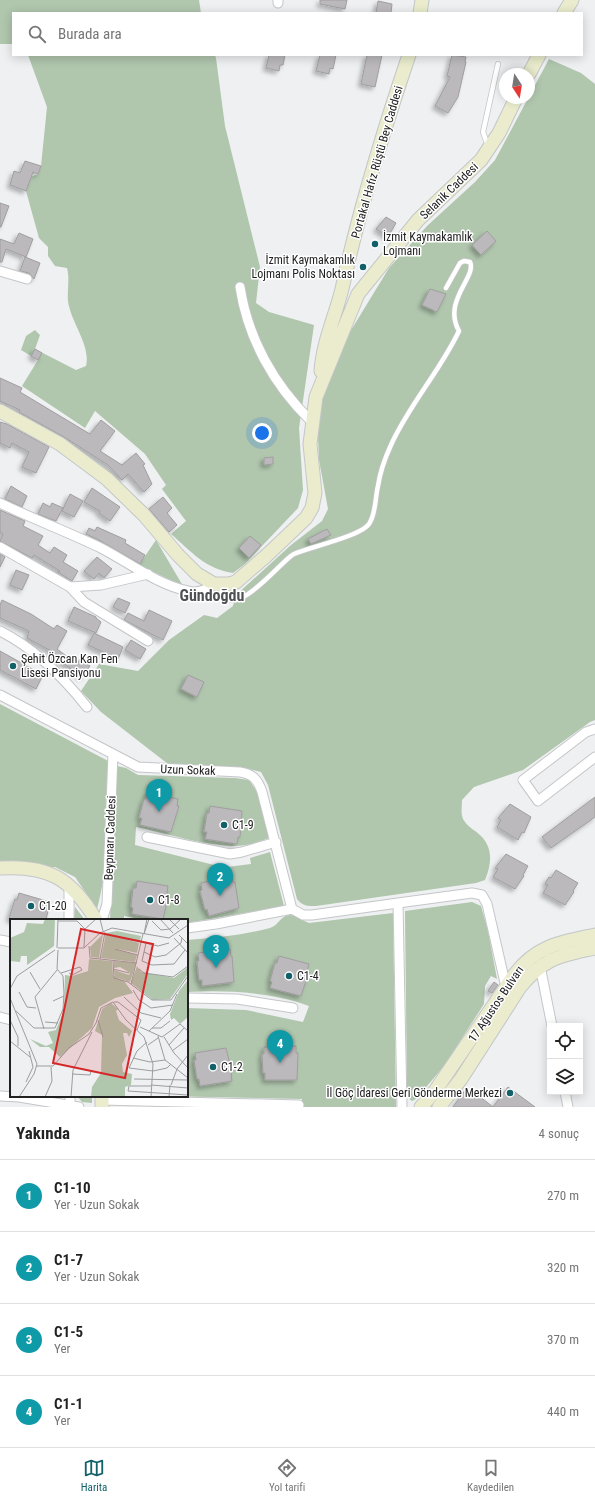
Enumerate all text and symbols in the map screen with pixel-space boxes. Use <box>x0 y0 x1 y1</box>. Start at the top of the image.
search box <box>12 12 583 56</box>
icon: search <box>26 23 48 45</box>
text: Burada ara <box>58 25 122 43</box>
north arrow <box>499 68 535 104</box>
street label: Portakal Hafız Rüştü Bey Caddesi <box>348 84 406 240</box>
street label: Selanik Caddesi <box>417 160 481 222</box>
place label: İzmit Kaymakamlık Lojmanı <box>383 229 473 258</box>
marker: İzmit Kaymakamlık Lojmanı <box>370 239 380 249</box>
place label: İzmit Kaymakamlık Lojmanı Polis Noktası <box>252 252 356 281</box>
marker: İzmit Kaymakamlık Lojmanı Polis Noktası <box>358 262 368 272</box>
your location <box>252 423 272 443</box>
district label: Gündoğdu <box>180 586 245 605</box>
place label: Şehit Özcan Kan Fen Lisesi Pansiyonu <box>21 651 118 680</box>
marker: Şehit Özcan Kan Fen Lisesi Pansiyonu <box>8 661 18 671</box>
street label: Uzun Sokak <box>160 762 216 778</box>
pin: 1 <box>146 779 172 812</box>
street label: Beypınarı Caddesi <box>102 795 118 881</box>
place label: C1-9 <box>232 818 254 832</box>
marker: C1-9 <box>219 820 229 830</box>
pin: 2 <box>207 863 233 896</box>
place label: C1-8 <box>158 893 180 907</box>
marker: C1-8 <box>145 895 155 905</box>
place label: C1-20 <box>39 899 67 913</box>
marker: C1-20 <box>26 901 36 911</box>
inset map <box>10 919 188 1097</box>
pin: 3 <box>203 935 229 968</box>
street label: 17 Ağustos Bulvarı <box>465 963 527 1045</box>
place label: C1-4 <box>297 969 319 983</box>
marker: C1-4 <box>284 971 294 981</box>
map controls <box>547 1023 583 1095</box>
button: locate <box>547 1023 583 1059</box>
pin: 4 <box>267 1030 293 1063</box>
button: layers <box>547 1059 583 1095</box>
place label: C1-2 <box>221 1060 243 1074</box>
marker: C1-2 <box>208 1062 218 1072</box>
place label: İl Göç İdaresi Geri Gönderme Merkezi <box>326 1085 502 1100</box>
marker: İl Göç İdaresi Geri Gönderme Merkezi <box>505 1088 515 1098</box>
text: Yakında <box>16 1123 70 1143</box>
text: 4 sonuç <box>539 1126 579 1141</box>
text: C1-10 <box>54 1179 91 1197</box>
text: 1 <box>26 1188 32 1203</box>
text: 270 m <box>547 1188 579 1203</box>
text: Yer · Uzun Sokak <box>54 1197 139 1212</box>
text: C1-7 <box>54 1251 83 1269</box>
text: 2 <box>26 1260 32 1275</box>
text: 320 m <box>547 1260 579 1275</box>
text: Yer · Uzun Sokak <box>54 1269 139 1284</box>
text: C1-5 <box>54 1323 83 1341</box>
text: 3 <box>26 1332 32 1347</box>
text: 370 m <box>547 1332 579 1347</box>
text: Yer <box>54 1341 70 1356</box>
text: C1-1 <box>54 1395 83 1413</box>
text: 4 <box>26 1404 32 1419</box>
text: 440 m <box>547 1404 579 1419</box>
text: Yer <box>54 1413 70 1428</box>
tab: Harita <box>81 1457 107 1494</box>
tab: Yol tarifi <box>269 1457 305 1494</box>
tab: Kaydedilen <box>467 1457 514 1494</box>

